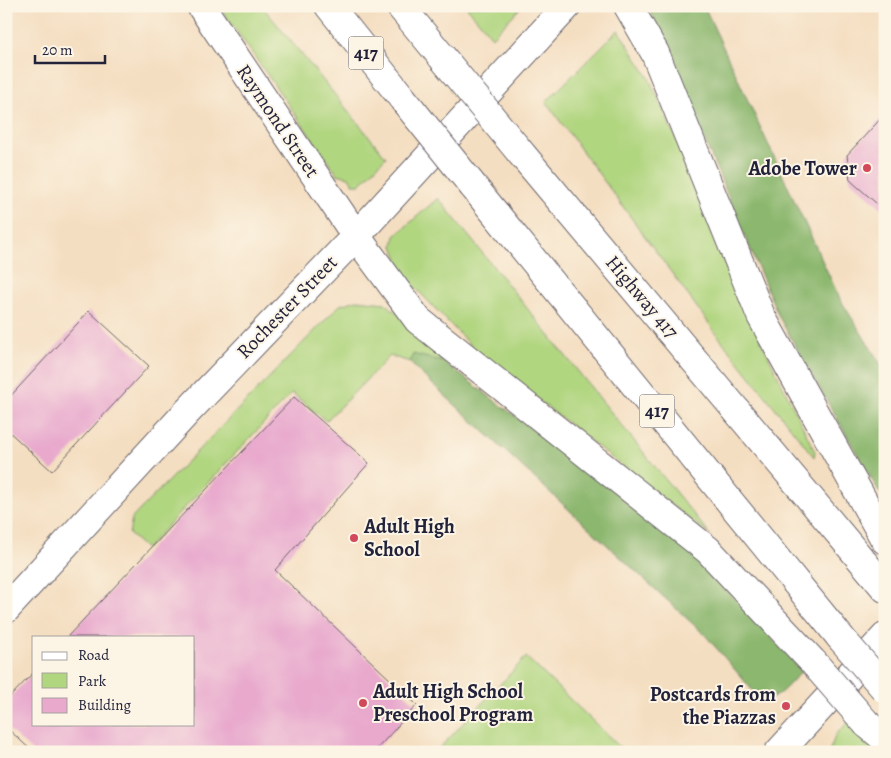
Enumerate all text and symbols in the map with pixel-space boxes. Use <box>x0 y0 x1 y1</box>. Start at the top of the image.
scale bar <box>35 32 105 64</box>
road number: 417 <box>348 36 384 70</box>
text: 20 m <box>42 40 73 60</box>
street label: Raymond Street <box>230 59 326 183</box>
place label: Adobe Tower <box>747 155 857 182</box>
marker: Adobe Tower <box>861 162 873 174</box>
street label: Rochester Street <box>231 249 344 365</box>
street label: Highway 417 <box>599 250 685 345</box>
road number: 417 <box>640 394 674 428</box>
place label: Adult High School <box>363 513 455 563</box>
marker: Adult High School <box>348 532 360 544</box>
legend <box>32 636 195 726</box>
text: Road <box>78 645 110 665</box>
text: Park <box>78 671 107 691</box>
place label: Adult High School Preschool Program <box>372 678 533 728</box>
place label: Postcards from the Piazzas <box>650 681 776 731</box>
text: Building <box>78 695 131 715</box>
marker: Adult High School Preschool Program <box>357 697 369 709</box>
marker: Postcards from the Piazzas <box>780 700 792 712</box>

